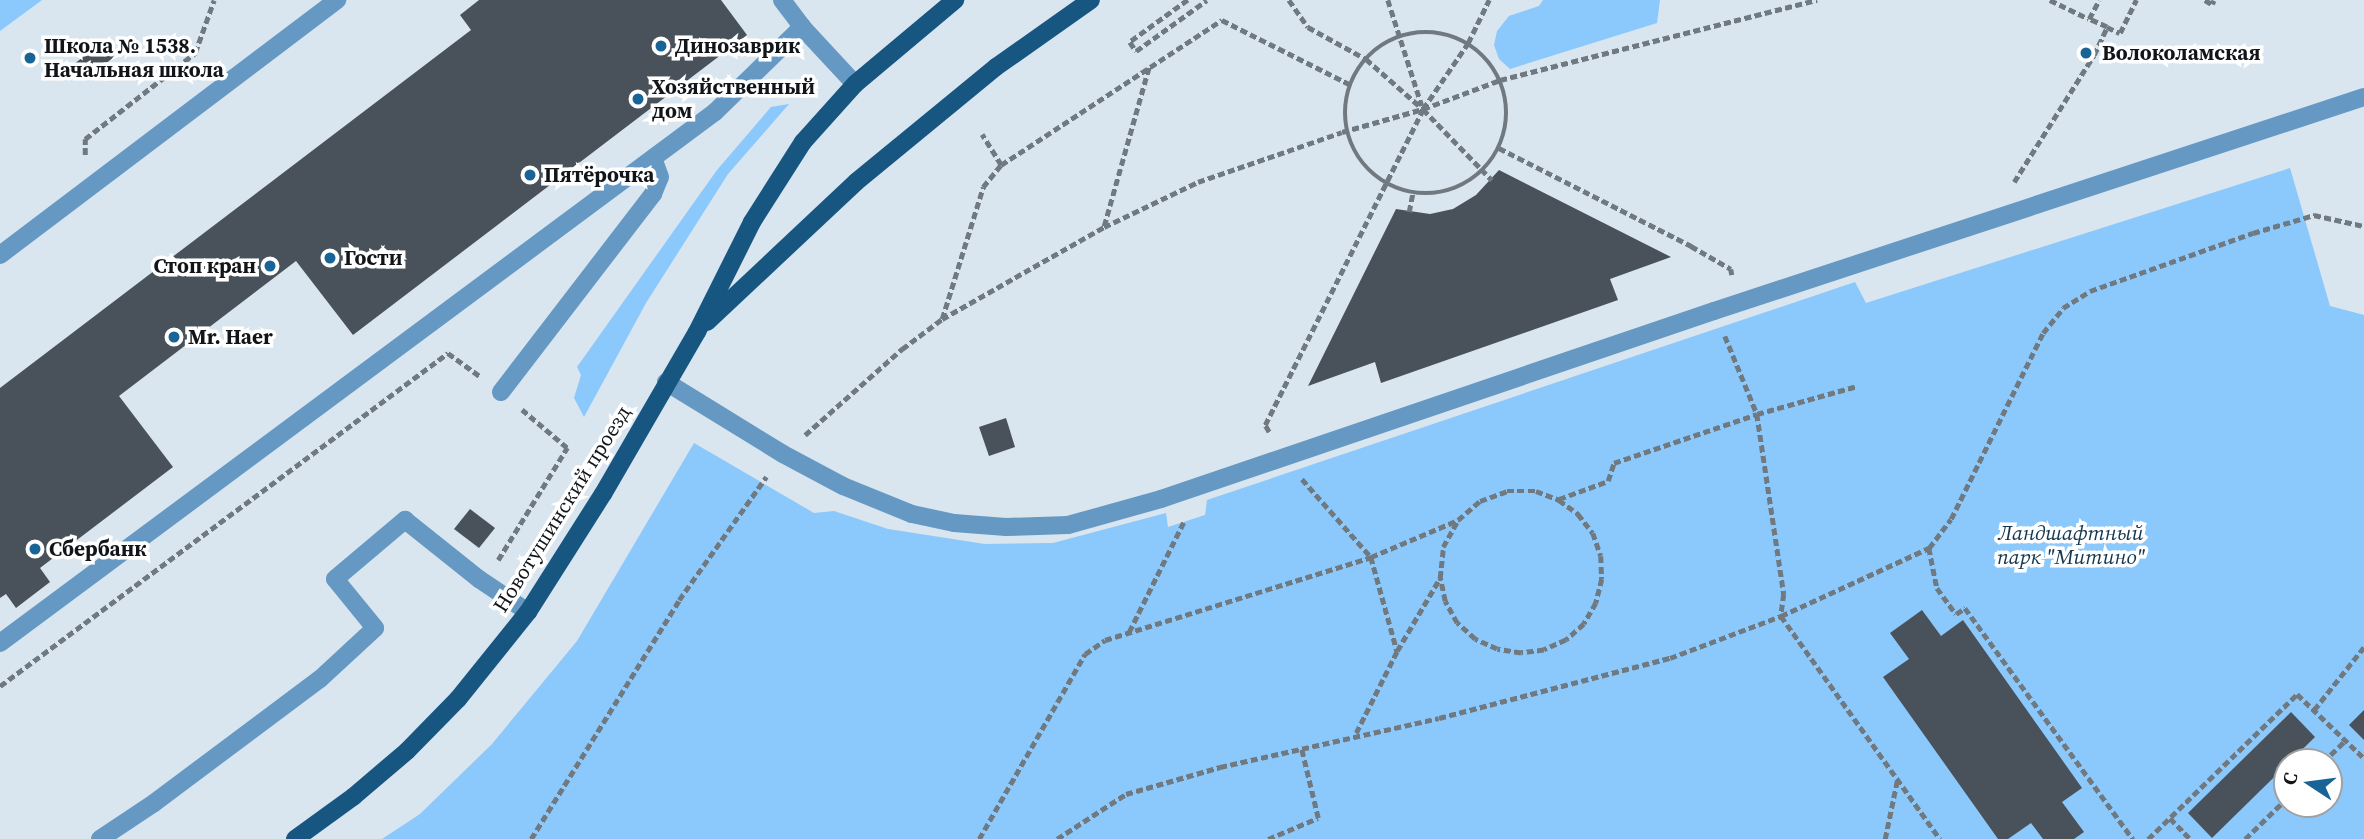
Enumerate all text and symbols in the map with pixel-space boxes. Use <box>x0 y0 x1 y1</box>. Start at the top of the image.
place label: Школа № 1538. Начальная школа <box>44 33 224 83</box>
place label: Динозаврик <box>675 33 800 59</box>
marker: Динозаврик <box>653 38 669 54</box>
place label: Волоколамская <box>2102 40 2260 66</box>
marker: Волоколамская <box>2076 43 2096 63</box>
marker: Школа № 1538. Начальная школа <box>22 50 38 66</box>
place label: Хозяйственный дом <box>652 74 815 124</box>
marker: Хозяйственный дом <box>630 91 646 107</box>
place label: Пятёрочка <box>544 162 654 188</box>
marker: Пятёрочка <box>522 167 538 183</box>
place label: Гости <box>344 245 402 271</box>
marker: Гости <box>322 250 338 266</box>
place label: Стоп кран <box>153 253 256 279</box>
marker: Стоп кран <box>262 258 278 274</box>
place label: Mr. Haer <box>188 324 273 350</box>
marker: Mr. Haer <box>166 329 182 345</box>
street label: Новотушинский проезд <box>488 401 636 617</box>
park label: Ландшафтный парк "Митино" <box>1997 520 2145 570</box>
place label: Сбербанк <box>49 536 147 562</box>
marker: Сбербанк <box>27 541 43 557</box>
north arrow <box>2273 748 2343 818</box>
text: С <box>2275 770 2303 787</box>

